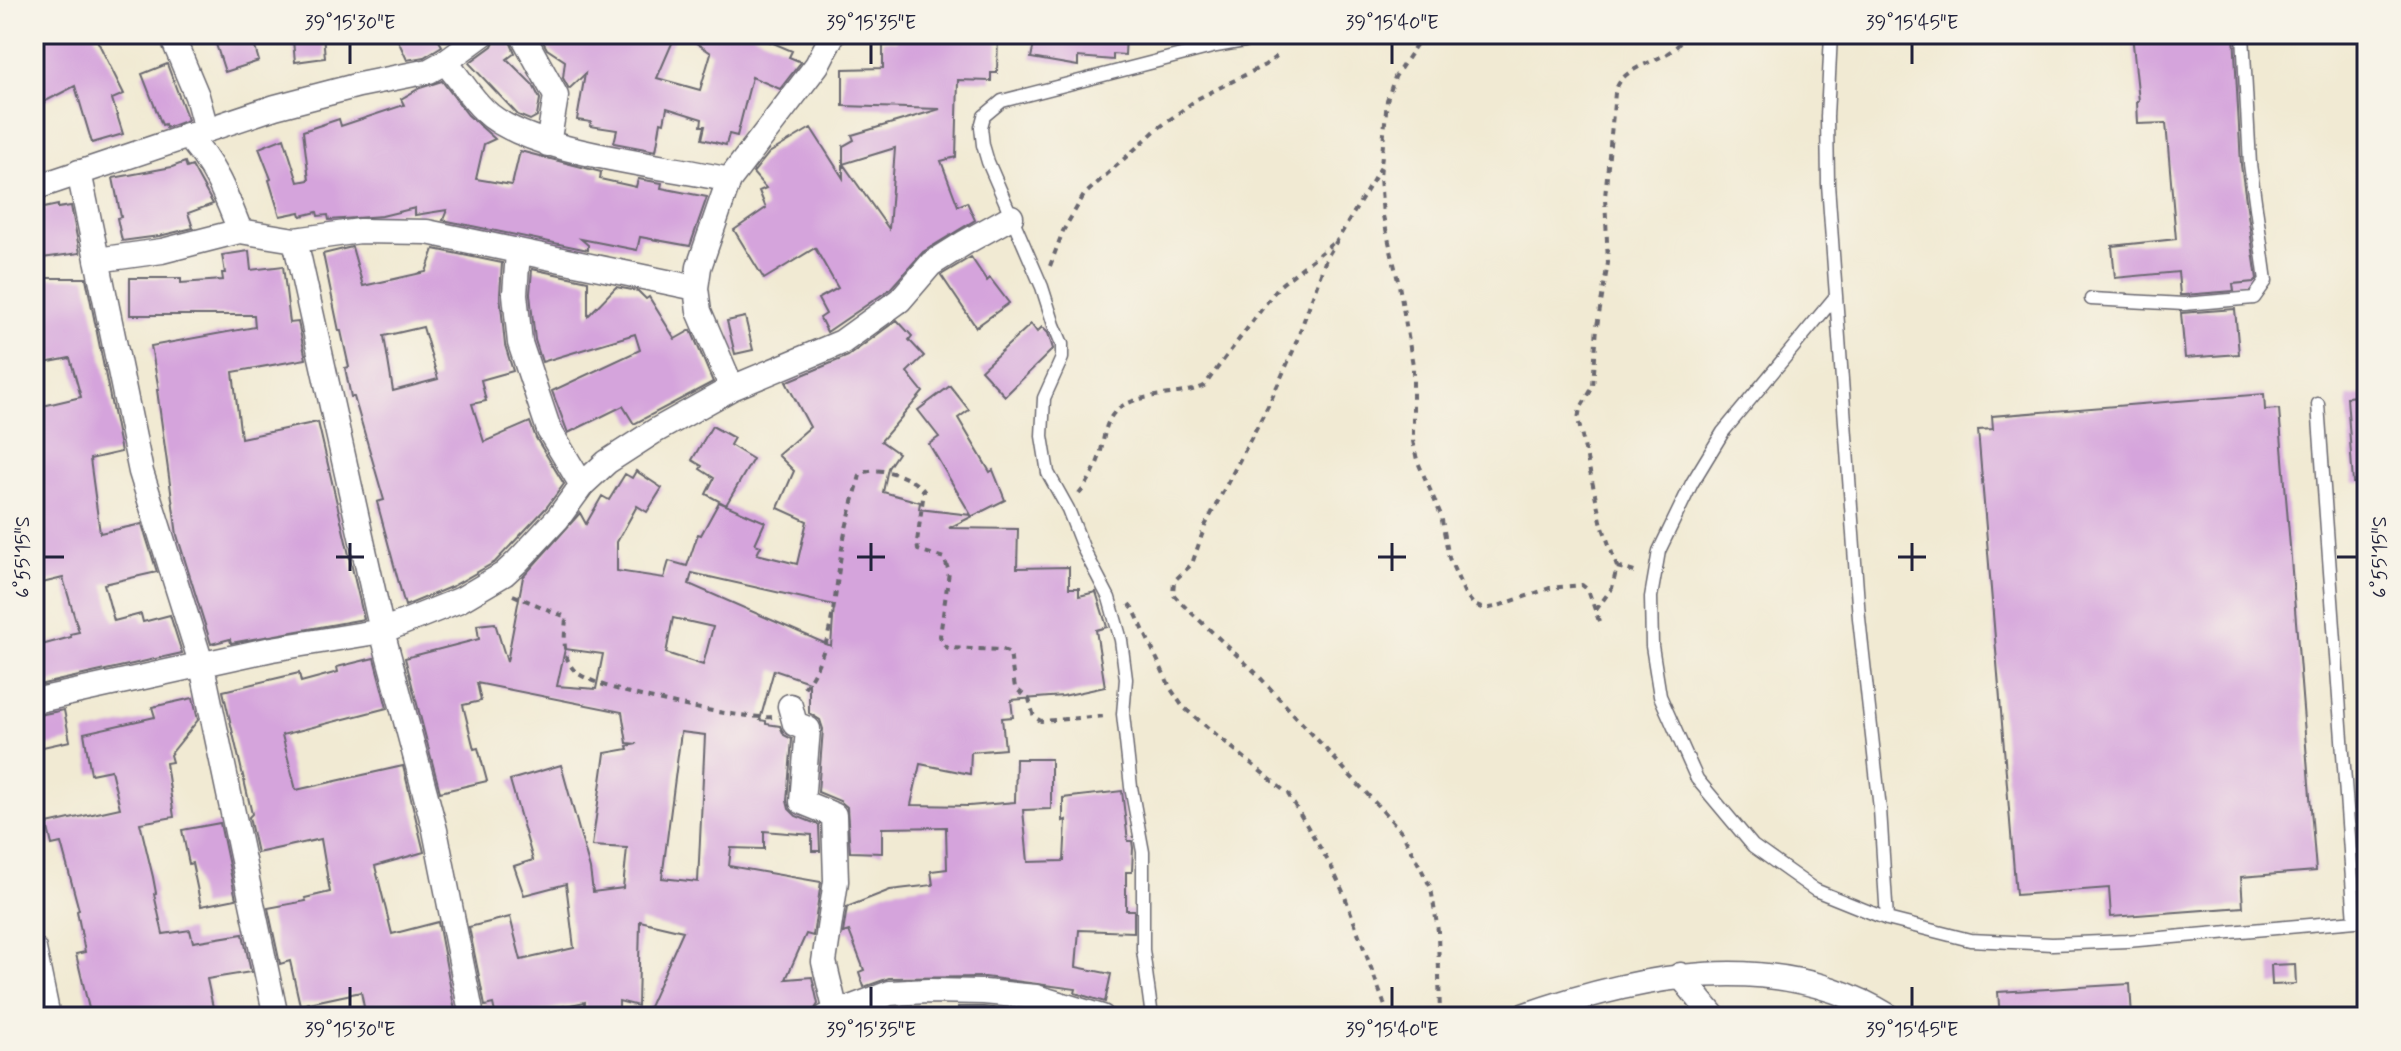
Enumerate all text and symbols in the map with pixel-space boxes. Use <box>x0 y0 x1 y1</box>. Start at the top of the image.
text: 39°15'30"E <box>305 10 396 37</box>
text: 39°15'35"E <box>826 10 916 37</box>
text: 39°15'40"E <box>1345 10 1439 37</box>
text: 39°15'45"E <box>1866 10 1958 37</box>
text: 6°55'15"S <box>10 516 37 598</box>
text: 6°55'15"S <box>2367 516 2394 598</box>
text: 39°15'30"E <box>305 1017 396 1044</box>
text: 39°15'35"E <box>826 1017 916 1044</box>
text: 39°15'40"E <box>1345 1017 1439 1044</box>
text: 39°15'45"E <box>1866 1017 1958 1044</box>

